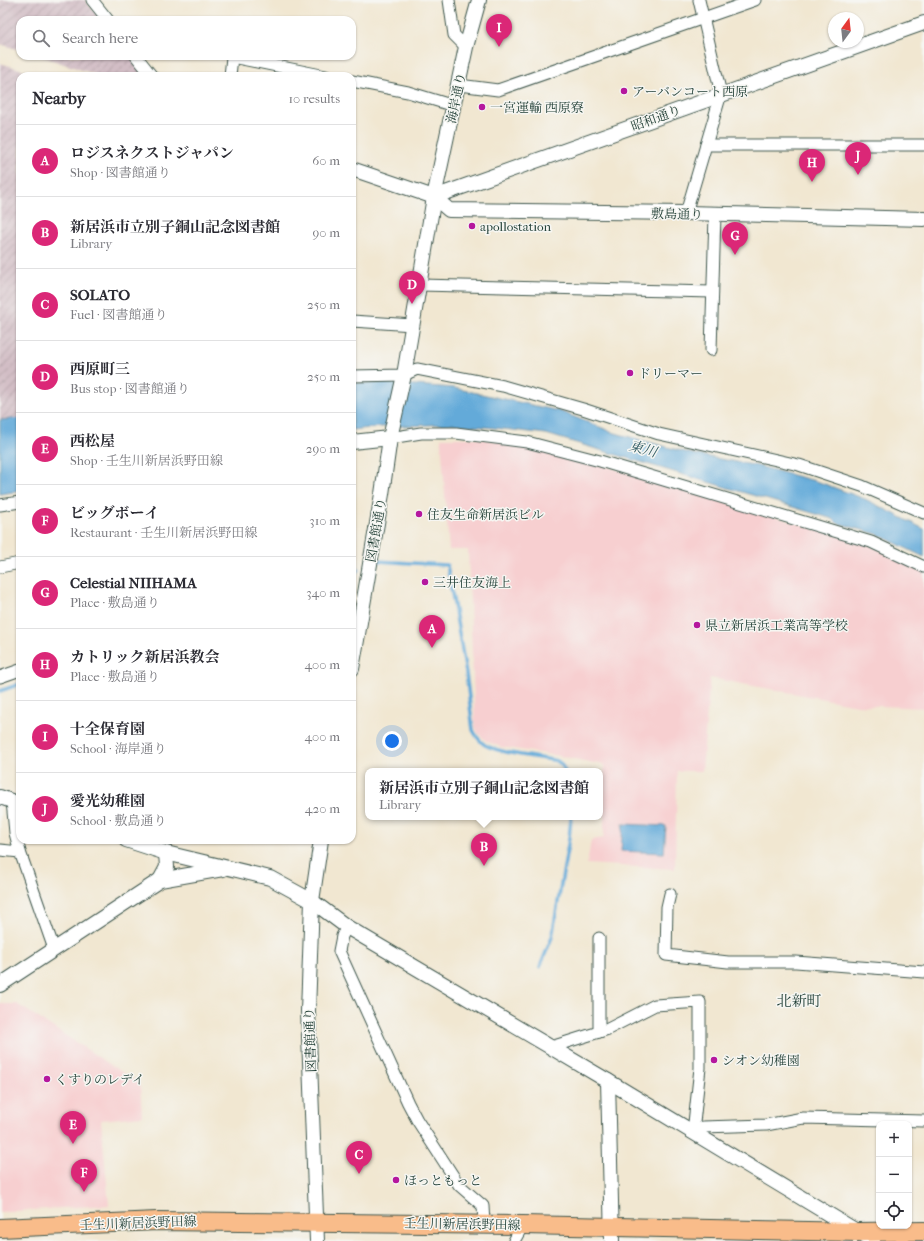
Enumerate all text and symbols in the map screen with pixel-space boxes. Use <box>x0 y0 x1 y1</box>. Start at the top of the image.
north arrow <box>828 12 864 48</box>
pin: I <box>486 14 512 47</box>
search box <box>16 16 356 60</box>
icon: search <box>30 27 52 49</box>
text: Search here <box>62 29 138 47</box>
street label: 海岸通り <box>443 71 469 125</box>
place label: アーバンコート西原 <box>632 84 748 99</box>
marker: アーバンコート西原 <box>619 86 629 96</box>
text: Nearby <box>32 88 86 108</box>
text: 10 results <box>288 91 340 106</box>
place label: 一宮運輸 西原寮 <box>490 100 584 115</box>
marker: 一宮運輸 西原寮 <box>477 102 487 112</box>
street label: 昭和通り <box>629 102 683 134</box>
pin: J <box>845 142 871 175</box>
text: ロジスネクストジャパン <box>70 144 234 162</box>
pin: H <box>799 149 825 182</box>
text: A <box>41 153 49 168</box>
text: 60 m <box>312 153 340 168</box>
text: Shop · 図書館通り <box>70 165 171 180</box>
street label: 敷島通り <box>651 206 703 222</box>
text: 新居浜市立別子銅山記念図書館 <box>70 218 280 236</box>
place label: apollostation <box>480 219 552 234</box>
marker: apollostation <box>467 221 477 231</box>
pin: G <box>722 222 748 255</box>
text: B <box>41 225 49 240</box>
text: 90 m <box>312 225 340 240</box>
text: Library <box>70 236 112 251</box>
pin: D <box>399 271 425 304</box>
text: SOLATO <box>70 286 130 304</box>
text: C <box>41 297 49 312</box>
text: 250 m <box>307 297 340 312</box>
text: Fuel · 図書館通り <box>70 307 167 322</box>
text: 西原町三 <box>70 360 130 378</box>
place label: ドリーマー <box>638 366 703 381</box>
marker: ドリーマー <box>625 368 635 378</box>
text: D <box>40 369 50 384</box>
text: 250 m <box>307 369 340 384</box>
text: Bus stop · 図書館通り <box>70 381 190 396</box>
text: 西松屋 <box>70 432 115 450</box>
water label: 東川 <box>627 437 661 462</box>
text: E <box>41 441 49 456</box>
text: 290 m <box>306 441 340 456</box>
text: Shop · 壬生川新居浜野田線 <box>70 453 223 468</box>
street label: 図書館通り <box>363 497 389 563</box>
text: ビッグボーイ <box>70 504 159 522</box>
place label: 住友生命新居浜ビル <box>427 507 544 522</box>
marker: 住友生命新居浜ビル <box>414 509 424 519</box>
text: F <box>42 513 48 528</box>
text: 310 m <box>309 513 340 528</box>
text: Restaurant · 壬生川新居浜野田線 <box>70 525 257 540</box>
text: Celestial NIIHAMA <box>70 574 197 592</box>
place label: 三井住友海上 <box>433 575 511 590</box>
marker: 三井住友海上 <box>420 577 430 587</box>
text: G <box>40 585 50 600</box>
text: 340 m <box>306 585 340 600</box>
text: Place · 敷島通り <box>70 595 160 610</box>
pin: A <box>419 615 445 648</box>
place label: 県立新居浜工業高等学校 <box>705 618 848 633</box>
marker: 県立新居浜工業高等学校 <box>692 620 702 630</box>
text: カトリック新居浜教会 <box>70 648 219 666</box>
text: H <box>40 657 50 672</box>
text: 400 m <box>304 657 340 672</box>
text: Place · 敷島通り <box>70 669 160 684</box>
text: 十全保育園 <box>70 720 145 738</box>
text: I <box>42 729 48 744</box>
text: 400 m <box>304 729 340 744</box>
your location <box>382 731 402 751</box>
text: School · 海岸通り <box>70 741 167 756</box>
popup <box>365 768 603 820</box>
text: 新居浜市立別子銅山記念図書館 <box>379 779 589 797</box>
text: 愛光幼稚園 <box>70 792 145 810</box>
text: Library <box>379 797 421 812</box>
text: J <box>43 801 47 816</box>
text: 420 m <box>305 801 340 816</box>
text: School · 敷島通り <box>70 813 167 828</box>
pin: B <box>471 833 497 866</box>
district label: 北新町 <box>776 992 822 1010</box>
street label: 図書館通り <box>301 1007 319 1073</box>
place label: シオン幼稚園 <box>722 1053 800 1068</box>
marker: シオン幼稚園 <box>709 1055 719 1065</box>
place label: くすりのレデイ <box>55 1072 145 1087</box>
marker: くすりのレデイ <box>42 1074 52 1084</box>
pin: E <box>60 1111 86 1144</box>
map controls <box>876 1121 912 1229</box>
button: + <box>876 1121 912 1157</box>
pin: C <box>346 1141 372 1174</box>
button: − <box>876 1157 912 1193</box>
pin: F <box>71 1159 97 1192</box>
place label: ほっともっと <box>404 1173 482 1188</box>
marker: ほっともっと <box>391 1175 401 1185</box>
button: locate <box>876 1193 912 1229</box>
street label: 壬生川新居浜野田線 <box>79 1213 197 1233</box>
street label: 壬生川新居浜野田線 <box>403 1215 521 1233</box>

